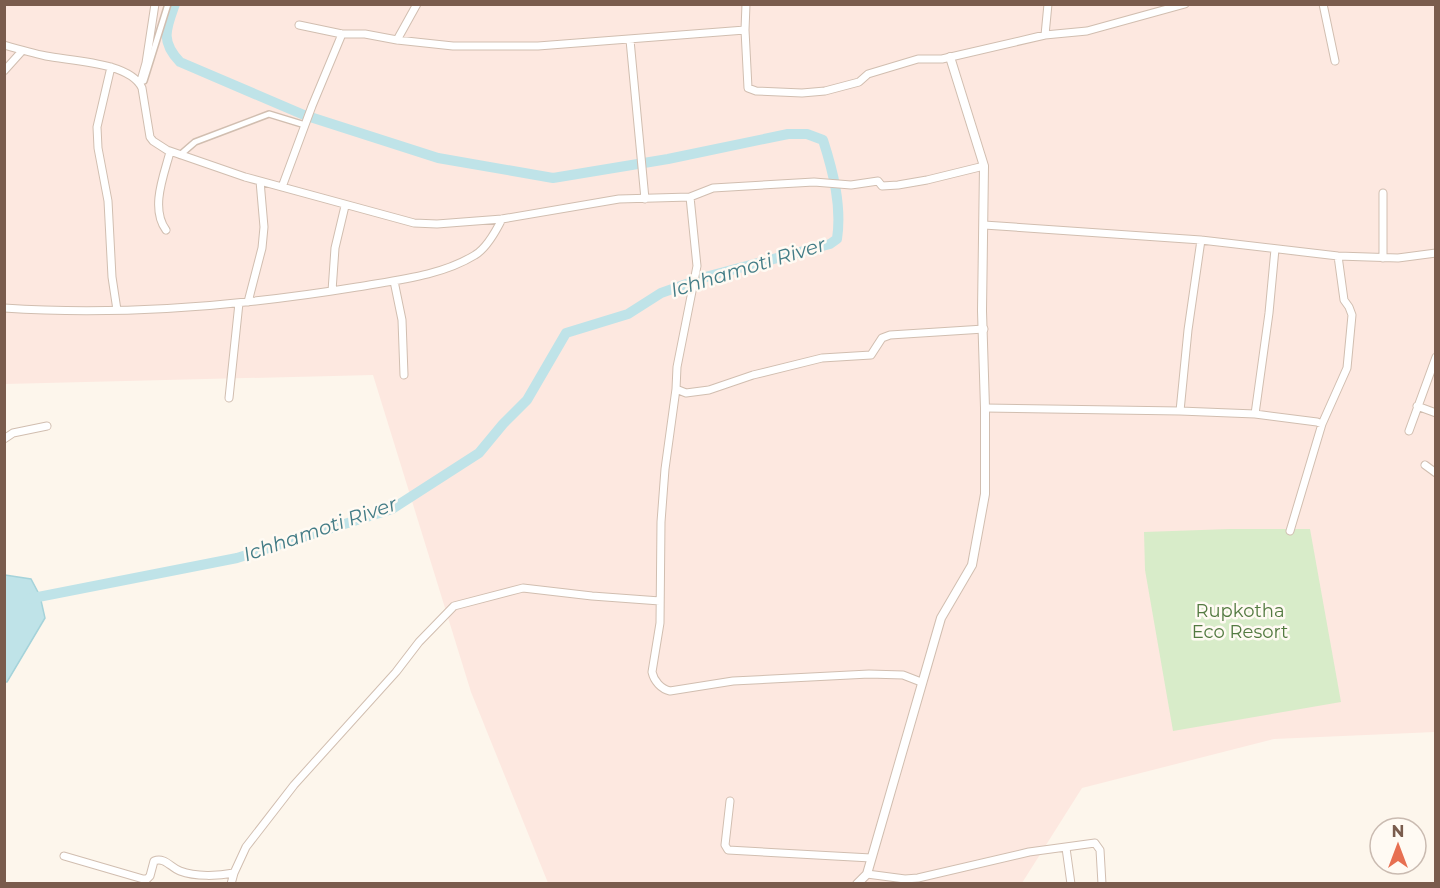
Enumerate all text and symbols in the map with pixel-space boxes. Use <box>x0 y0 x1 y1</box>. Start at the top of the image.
water label: Ichhamoti River <box>668 232 829 302</box>
water label: Ichhamoti River <box>240 491 401 567</box>
park label: Rupkotha Eco Resort <box>1192 600 1288 643</box>
north arrow <box>1368 816 1428 876</box>
text: N <box>1392 822 1404 841</box>

